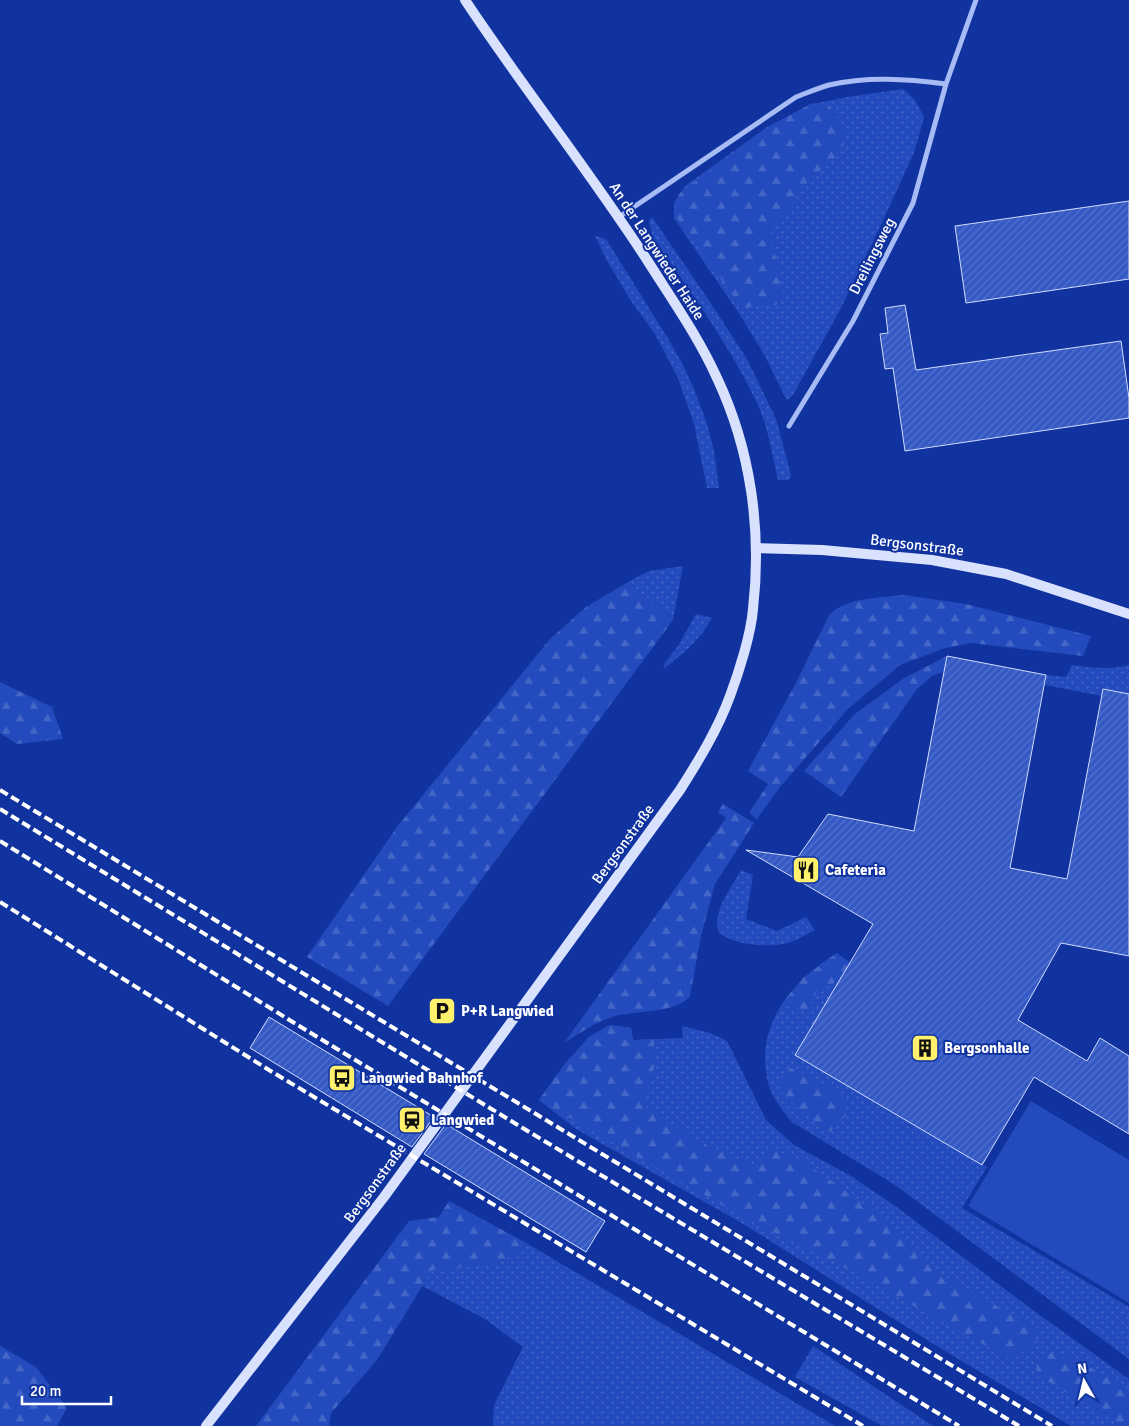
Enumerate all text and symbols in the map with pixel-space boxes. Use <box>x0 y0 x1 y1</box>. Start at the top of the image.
street label: An der Langwieder Haide <box>606 179 708 323</box>
street label: Dreilingsweg <box>845 215 899 297</box>
street label: Bergsonstraße <box>869 530 965 560</box>
street label: Bergsonstraße <box>588 801 658 887</box>
restaurant icon: Cafeteria <box>791 855 821 885</box>
place label: Cafeteria <box>825 861 886 879</box>
parking icon: P+R Langwied <box>427 996 457 1026</box>
place label: P+R Langwied <box>461 1002 554 1020</box>
building icon: Bergsonhalle <box>910 1033 940 1063</box>
place label: Bergsonhalle <box>944 1039 1030 1057</box>
bus stop icon: Langwied Bahnhof <box>327 1063 357 1093</box>
place label: Langwied Bahnhof <box>361 1069 484 1087</box>
station icon: Langwied <box>397 1105 427 1135</box>
place label: Langwied <box>431 1111 494 1129</box>
street label: Bergsonstraße <box>340 1140 410 1226</box>
north arrow <box>1059 1356 1109 1406</box>
text: N <box>1076 1360 1088 1378</box>
scale bar <box>22 1374 111 1406</box>
text: 20 m <box>30 1382 61 1400</box>

